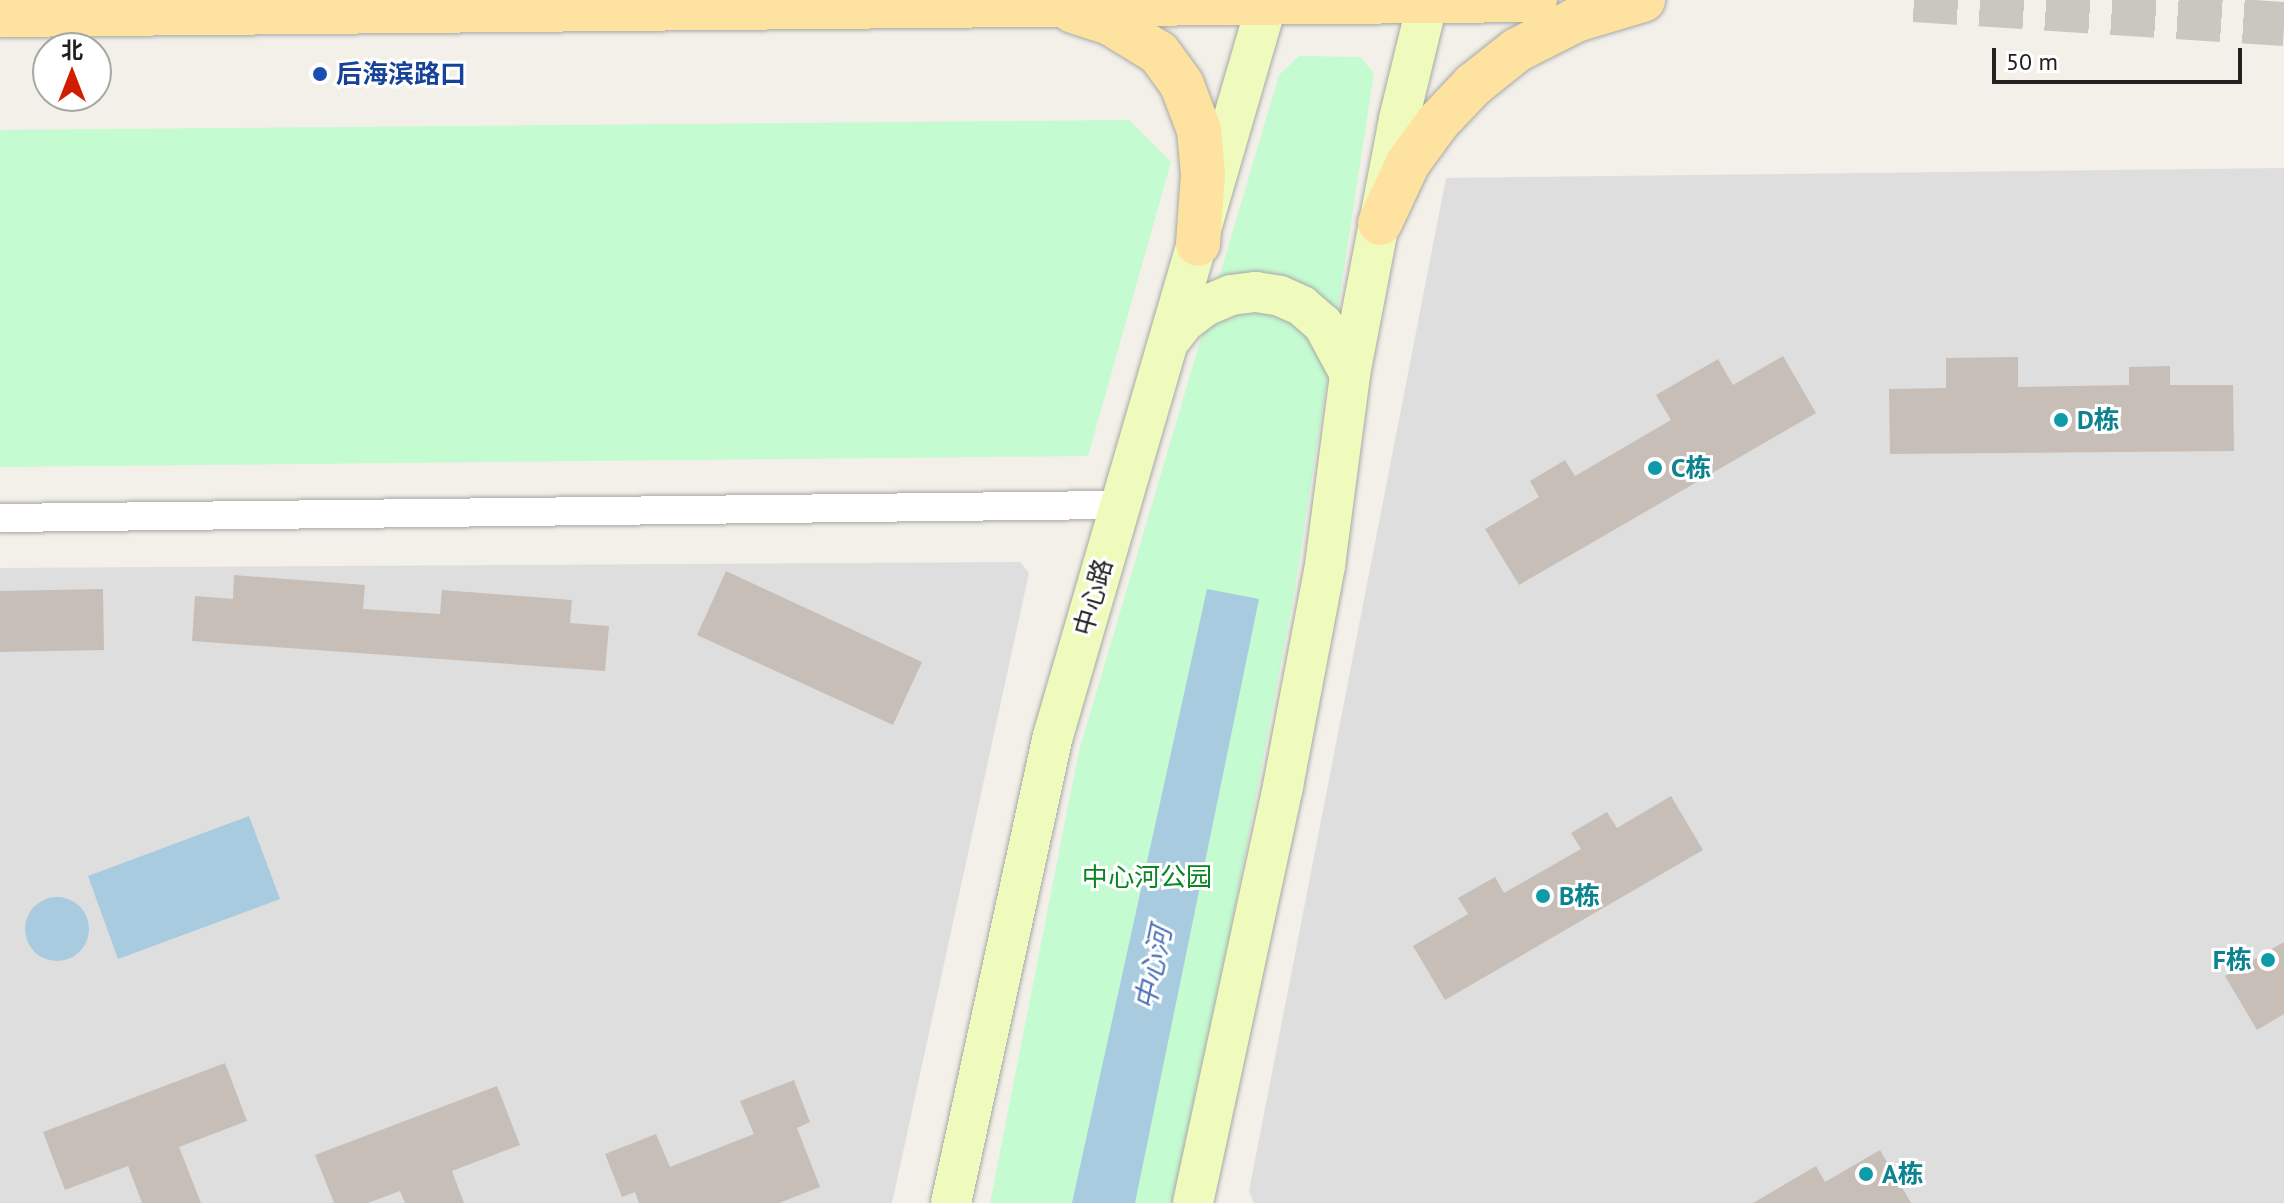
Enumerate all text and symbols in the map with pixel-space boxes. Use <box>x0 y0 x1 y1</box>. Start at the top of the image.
north arrow <box>32 32 112 112</box>
scale bar <box>1996 32 2246 82</box>
text: 北 <box>61 36 83 64</box>
text: 50 m <box>2006 46 2058 77</box>
place label: 后海滨路口 <box>336 58 466 90</box>
marker: 后海滨路口 <box>311 65 329 83</box>
place label: D栋 <box>2077 404 2120 436</box>
marker: D栋 <box>2052 411 2070 429</box>
place label: C栋 <box>1671 452 1712 484</box>
marker: C栋 <box>1646 459 1664 477</box>
street label: 中心路 <box>1067 555 1119 639</box>
park label: 中心河公园 <box>1082 861 1212 893</box>
place label: B栋 <box>1559 880 1600 912</box>
marker: B栋 <box>1534 887 1552 905</box>
water label: 中心河 <box>1128 923 1178 1013</box>
place label: F栋 <box>2213 944 2252 976</box>
marker: F栋 <box>2259 951 2277 969</box>
place label: A栋 <box>1882 1158 1924 1190</box>
marker: A栋 <box>1857 1165 1875 1183</box>

